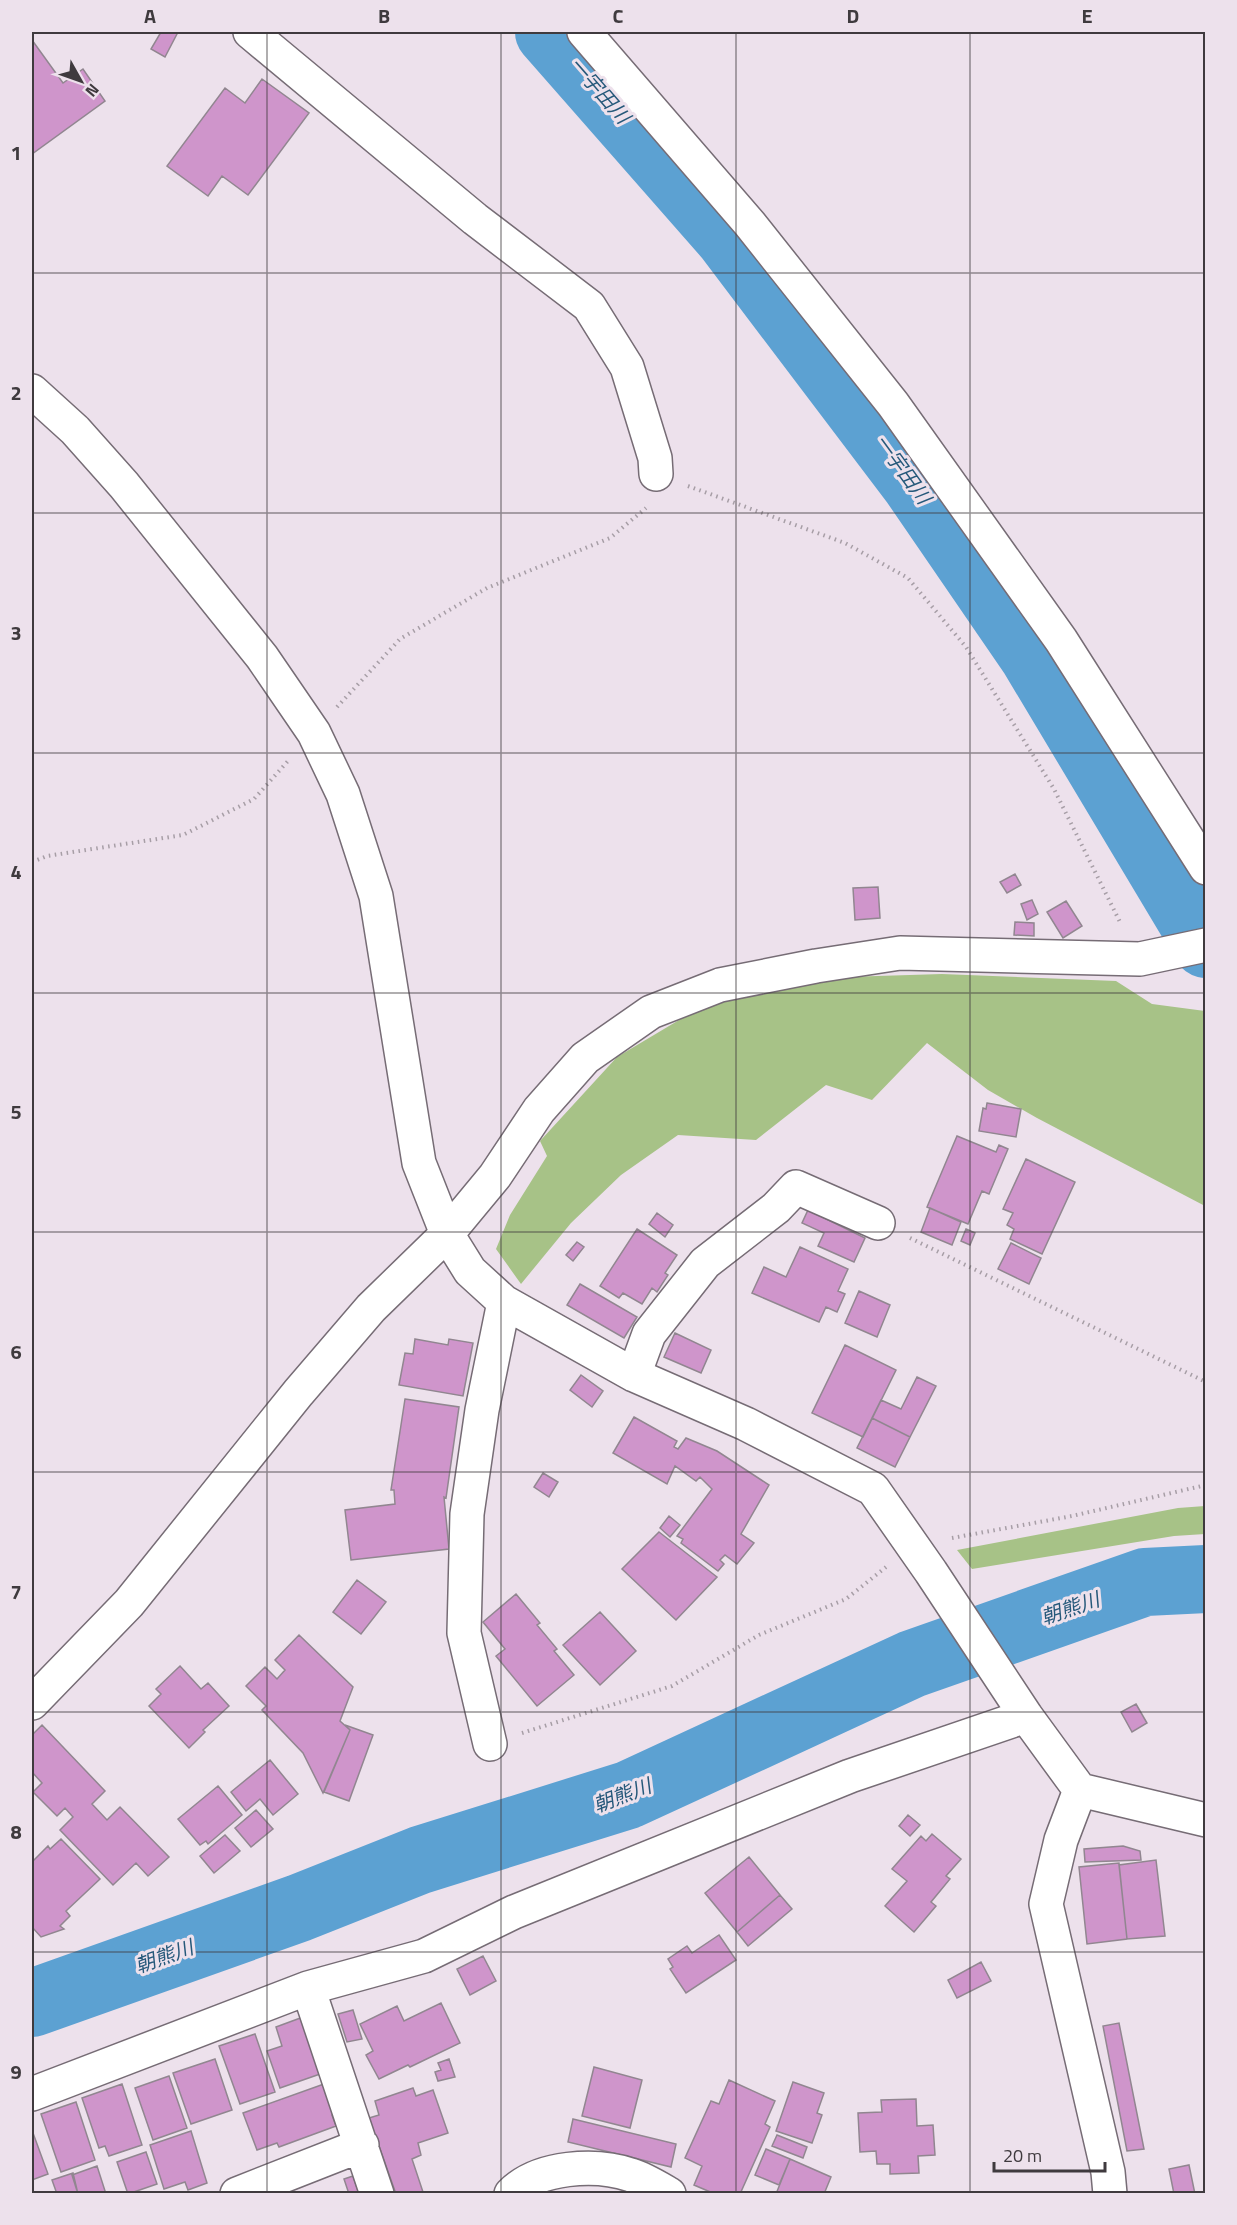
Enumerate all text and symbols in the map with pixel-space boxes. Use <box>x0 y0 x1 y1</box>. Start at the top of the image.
text: A <box>144 0 156 31</box>
text: B <box>378 0 390 31</box>
text: C <box>613 0 624 31</box>
text: D <box>847 0 859 31</box>
text: E <box>1081 0 1093 31</box>
water label: 一宇田川 <box>562 50 639 132</box>
north arrow <box>51 51 111 111</box>
text: N <box>80 79 105 103</box>
text: 1 <box>10 137 22 168</box>
text: 2 <box>10 377 22 408</box>
water label: 一宇田川 <box>867 428 940 512</box>
text: 3 <box>10 617 22 648</box>
text: 4 <box>10 856 22 887</box>
text: 5 <box>10 1096 22 1127</box>
text: 6 <box>10 1336 22 1367</box>
text: 7 <box>10 1576 22 1607</box>
water label: 朝熊川 <box>1037 1583 1105 1632</box>
water label: 朝熊川 <box>588 1769 657 1820</box>
text: 8 <box>10 1816 22 1847</box>
water label: 朝熊川 <box>131 1930 199 1981</box>
text: 9 <box>10 2056 22 2087</box>
scale bar <box>994 2135 1105 2173</box>
text: 20 m <box>1003 2142 1042 2169</box>

